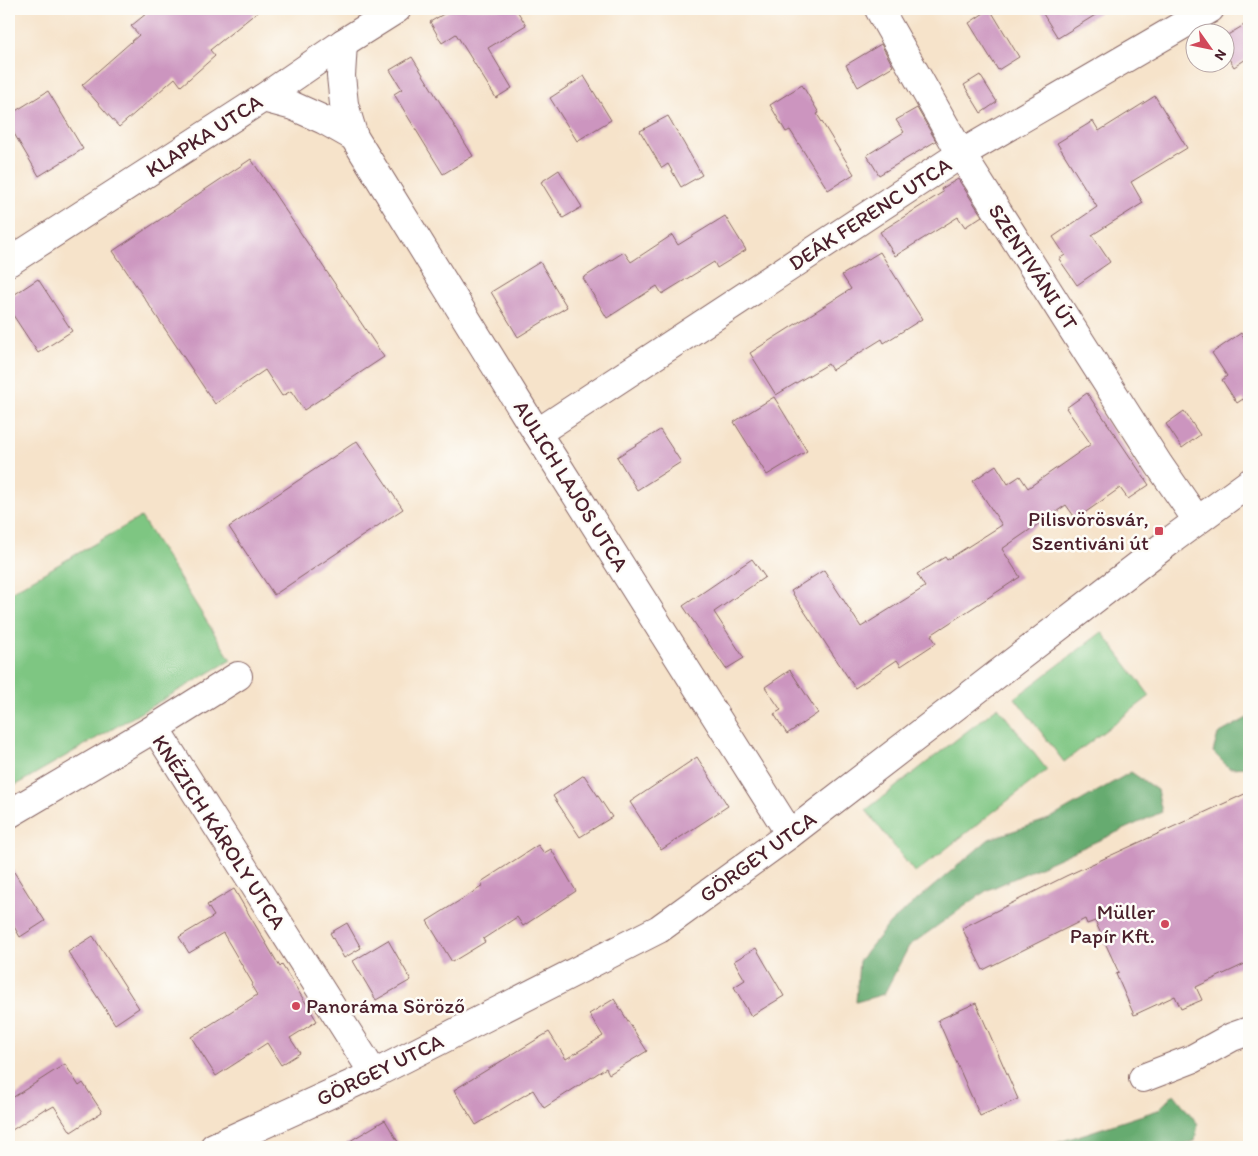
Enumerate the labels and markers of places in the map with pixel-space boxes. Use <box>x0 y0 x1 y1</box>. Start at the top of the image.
place label: Pilisvörösvár, Szentiváni út <box>1028 506 1149 555</box>
marker: Pilisvörösvár, Szentiváni út <box>1153 525 1165 537</box>
place label: Müller Papír Kft. <box>1070 899 1156 948</box>
marker: Müller Papír Kft. <box>1159 918 1171 930</box>
place label: Panoráma Söröző <box>306 993 465 1018</box>
marker: Panoráma Söröző <box>290 1000 302 1012</box>

